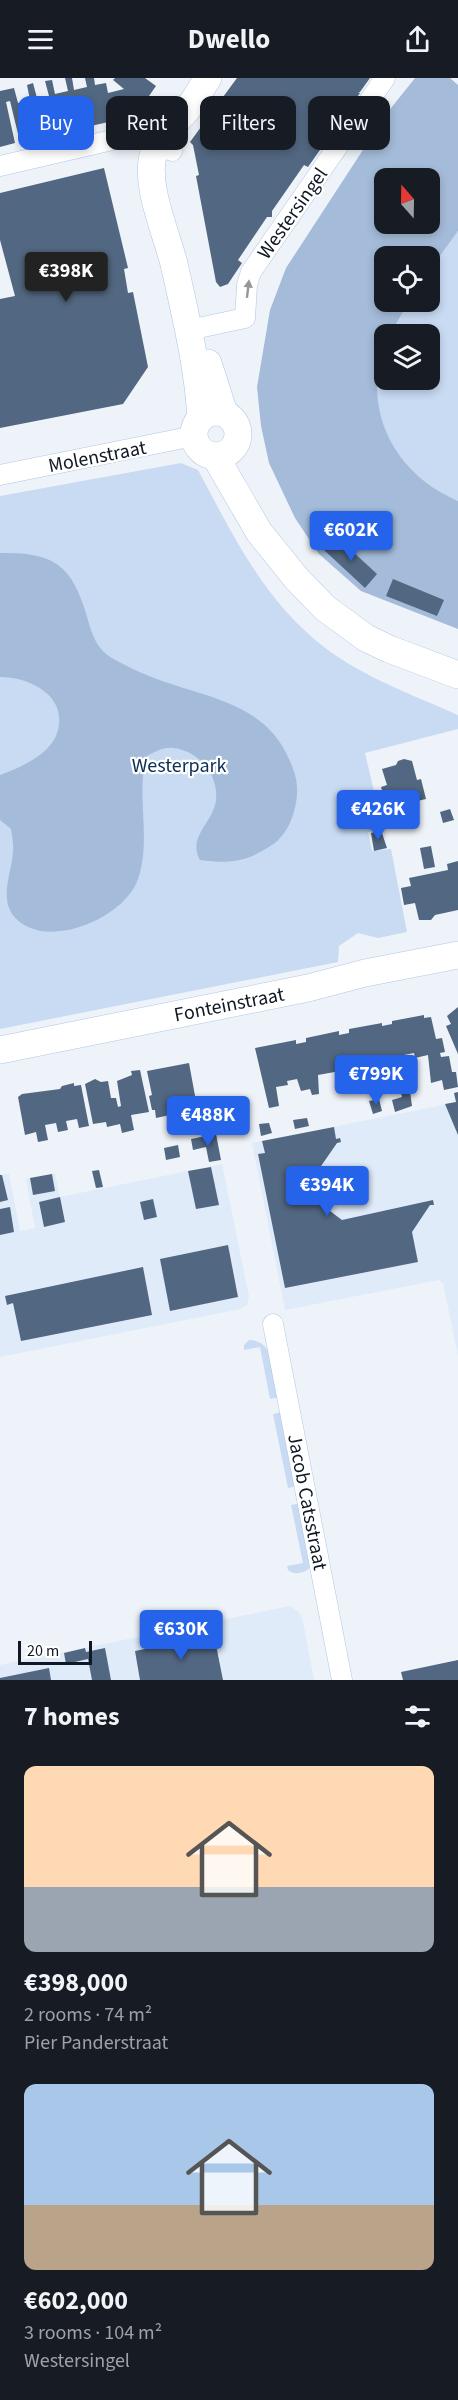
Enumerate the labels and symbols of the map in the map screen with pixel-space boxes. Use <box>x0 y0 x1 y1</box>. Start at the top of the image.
street label: Westersingel <box>251 162 335 265</box>
north arrow <box>374 168 440 234</box>
pin: €398K <box>24 252 108 303</box>
one-way arrow <box>243 280 252 299</box>
street label: Molenstraat <box>46 434 149 480</box>
pin: €602K <box>309 511 393 562</box>
park label: Westerpark <box>132 752 226 780</box>
pin: €426K <box>336 790 420 841</box>
street label: Fonteinstraat <box>172 981 287 1029</box>
pin: €799K <box>334 1055 418 1106</box>
pin: €488K <box>166 1096 250 1147</box>
pin: €394K <box>285 1166 369 1217</box>
street label: Jacob Catsstraat <box>280 1432 334 1573</box>
pin: €630K <box>139 1610 223 1661</box>
scale bar <box>18 1638 92 1666</box>

